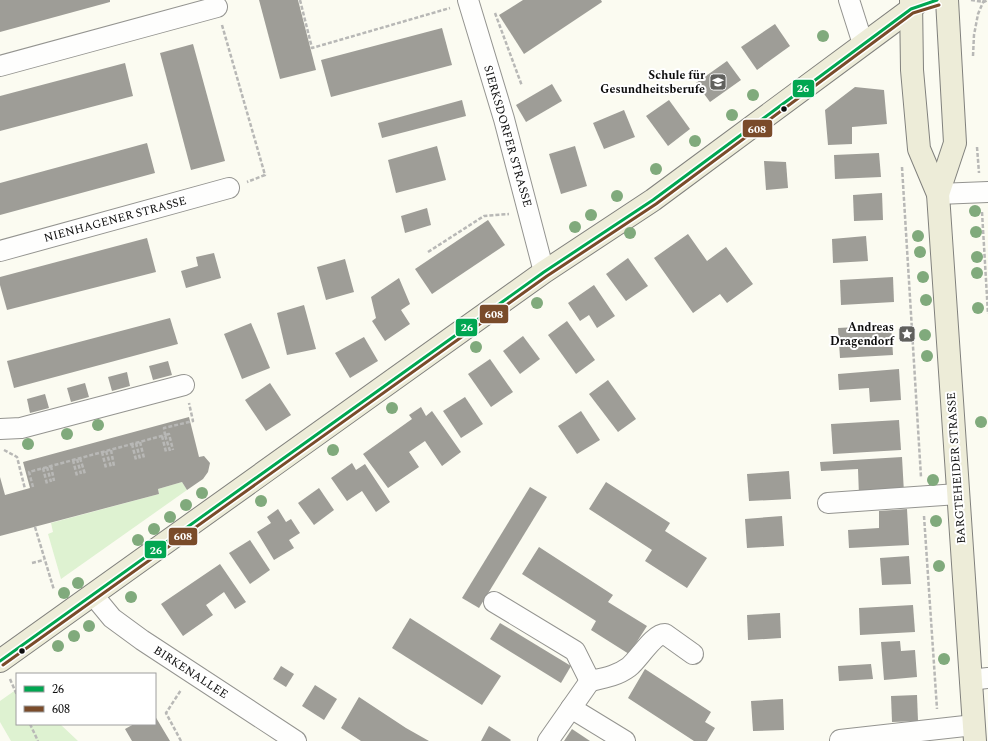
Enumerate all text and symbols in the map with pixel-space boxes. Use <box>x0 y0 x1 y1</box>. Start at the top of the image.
street label: SIERKSDORFER STRASSE <box>478 63 537 209</box>
place label: Schule für Gesundheitsberufe <box>600 66 706 99</box>
school or university icon: Schule für Gesundheitsberufe <box>708 72 728 92</box>
line badge: 26 <box>792 79 815 98</box>
text: 26 <box>797 80 809 97</box>
unlabelled marker <box>779 104 789 114</box>
line badge: 608 <box>742 119 773 138</box>
text: 608 <box>748 121 766 138</box>
street label: NIENHAGENER STRASSE <box>42 191 189 248</box>
line badge: 608 <box>479 304 509 324</box>
text: 608 <box>485 306 503 323</box>
line badge: 26 <box>455 318 478 337</box>
place label: Andreas Dragendorf <box>830 318 896 351</box>
text: 26 <box>461 319 473 336</box>
place icon: Andreas Dragendorf <box>897 324 917 344</box>
street label: BARGTEHEIDER STRASSE <box>942 392 971 544</box>
line badge: 608 <box>168 527 198 546</box>
text: 608 <box>174 528 192 545</box>
line badge: 26 <box>144 540 167 559</box>
text: 26 <box>150 542 162 559</box>
street label: BIRKENALLEE <box>150 641 232 704</box>
unlabelled marker <box>17 646 27 656</box>
legend <box>16 673 156 725</box>
text: 26 <box>52 680 64 699</box>
text: 608 <box>52 700 70 719</box>

